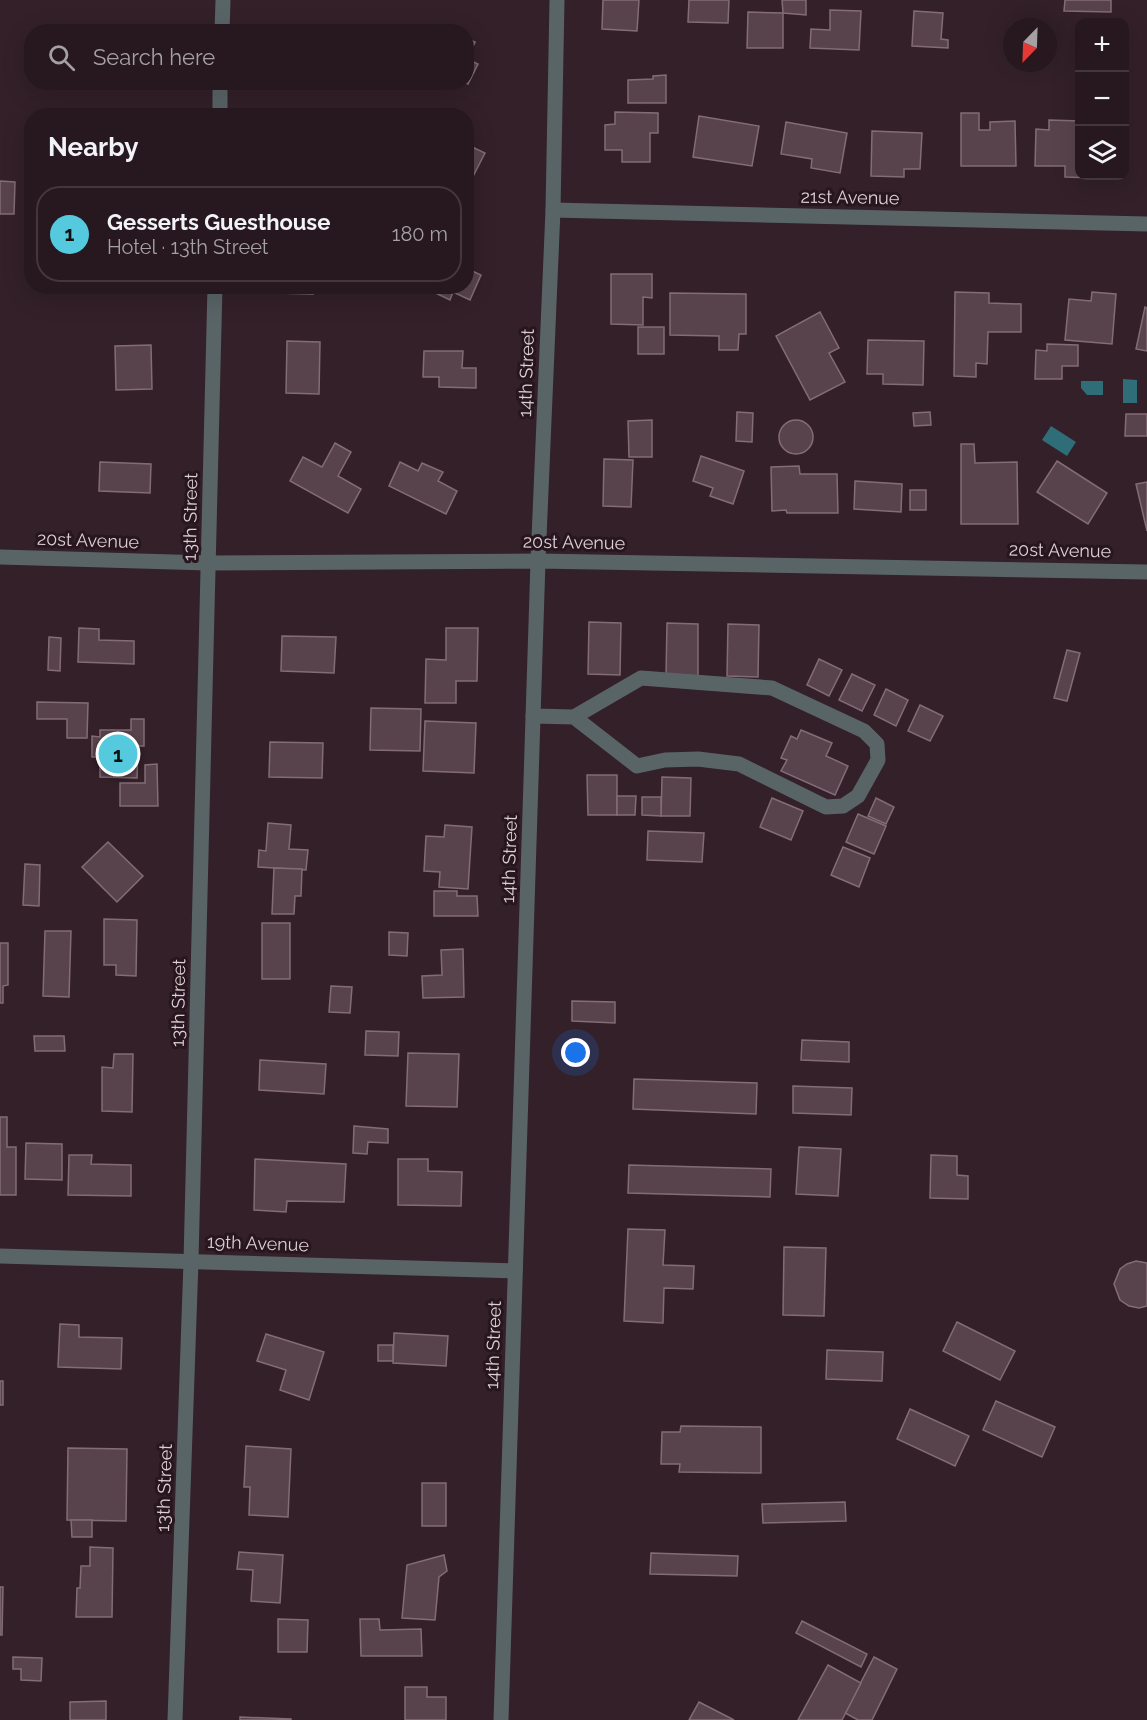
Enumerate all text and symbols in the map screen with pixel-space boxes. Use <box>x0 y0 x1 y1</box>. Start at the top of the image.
north arrow <box>1003 18 1057 72</box>
map controls <box>1075 18 1129 180</box>
button: + <box>1075 18 1129 72</box>
search box <box>24 24 474 90</box>
icon: search <box>45 41 78 74</box>
text: Search here <box>93 44 215 70</box>
button: − <box>1075 72 1129 126</box>
button: layers <box>1075 126 1129 180</box>
text: Nearby <box>48 132 138 162</box>
street label: 21st Avenue <box>800 186 900 208</box>
text: Gesserts Guesthouse <box>107 209 330 235</box>
text: 1 <box>65 222 74 246</box>
text: 180 m <box>392 222 448 246</box>
text: Hotel · 13th Street <box>107 235 269 259</box>
street label: 14th Street <box>514 328 538 418</box>
street label: 13th Street <box>179 473 201 561</box>
street label: 20st Avenue <box>37 528 140 552</box>
street label: 20st Avenue <box>523 531 626 553</box>
street label: 20st Avenue <box>1009 539 1112 561</box>
pin: 1 <box>98 732 138 777</box>
street label: 14th Street <box>497 814 521 904</box>
street label: 13th Street <box>167 959 189 1047</box>
your location <box>561 1038 590 1067</box>
street label: 19th Avenue <box>207 1231 310 1255</box>
street label: 14th Street <box>481 1300 505 1390</box>
street label: 13th Street <box>152 1443 176 1533</box>

